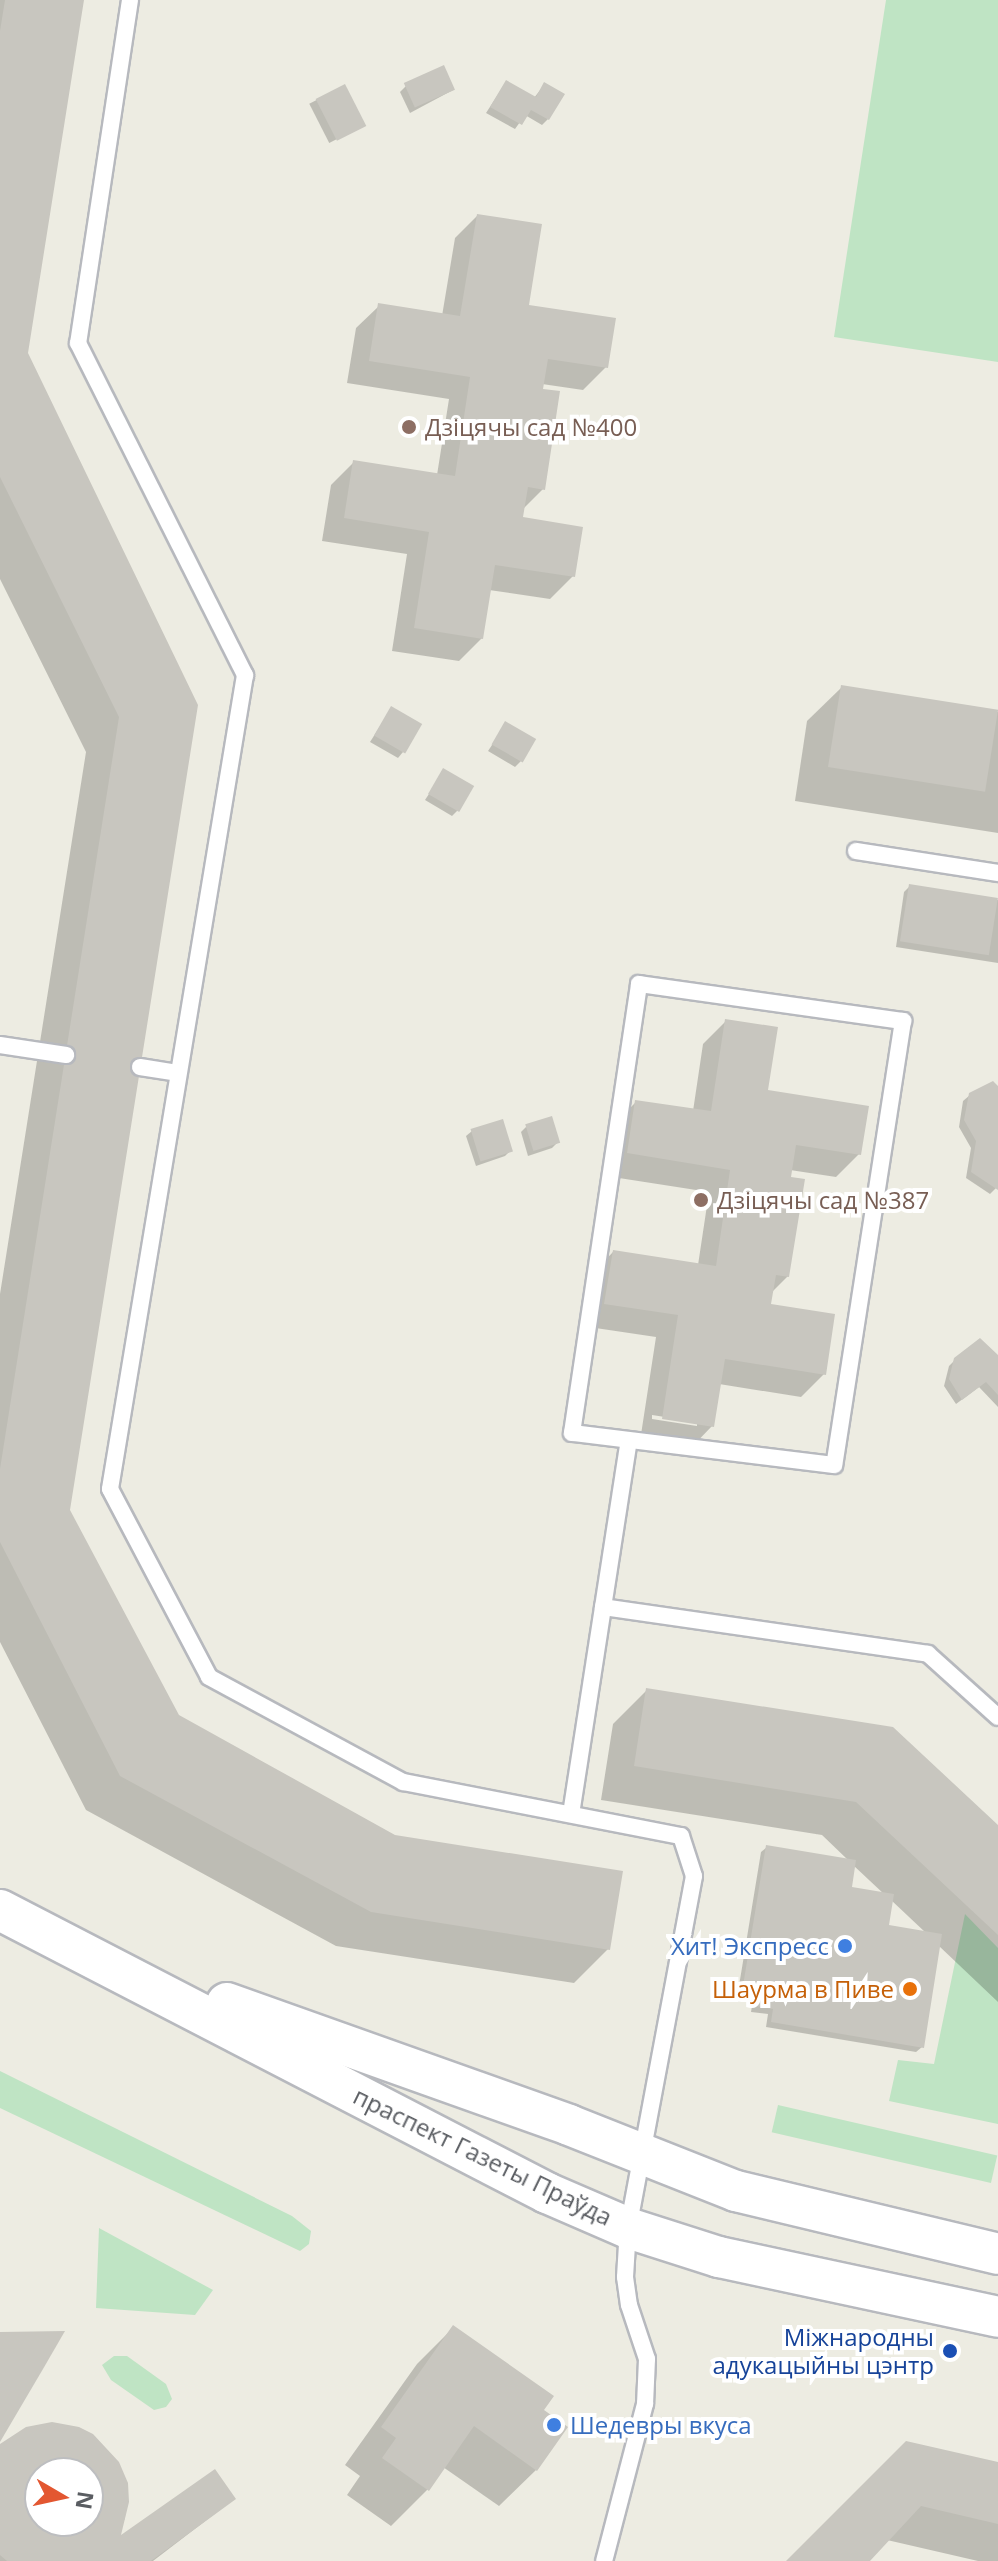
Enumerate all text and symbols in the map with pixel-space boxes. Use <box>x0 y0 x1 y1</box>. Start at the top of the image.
place label: Дзіцячы сад №400 <box>425 413 637 441</box>
marker: Дзіцячы сад №400 <box>400 418 418 436</box>
place label: Дзіцячы сад №387 <box>717 1186 929 1214</box>
marker: Дзіцячы сад №387 <box>692 1191 710 1209</box>
place label: Хит! Экспресс <box>671 1932 829 1960</box>
marker: Хит! Экспресс <box>836 1937 854 1955</box>
place label: Шаурма в Пиве <box>712 1975 894 2003</box>
marker: Шаурма в Пиве <box>901 1980 919 1998</box>
street label: праспект Газеты Праўда <box>349 2081 617 2231</box>
place label: Міжнародны адукацыйны цэнтр <box>713 2323 934 2379</box>
marker: Міжнародны адукацыйны цэнтр <box>941 2342 959 2360</box>
place label: Шедевры вкуса <box>570 2411 752 2439</box>
marker: Шедевры вкуса <box>545 2416 563 2434</box>
north arrow <box>24 2457 104 2537</box>
text: N <box>70 2489 102 2512</box>

